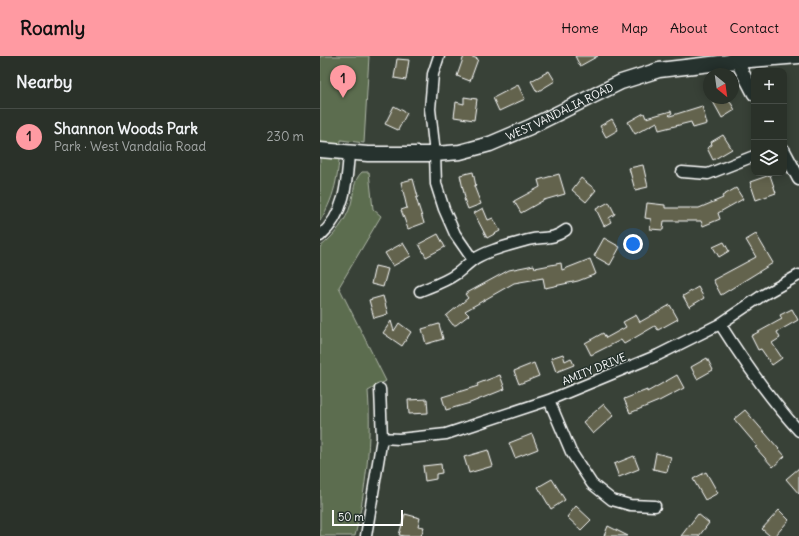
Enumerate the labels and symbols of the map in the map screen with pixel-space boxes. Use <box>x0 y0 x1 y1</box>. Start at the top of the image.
pin: 1 <box>330 65 356 98</box>
north arrow <box>703 68 739 104</box>
street label: WEST VANDALIA ROAD <box>504 80 616 143</box>
your location <box>623 234 643 254</box>
street label: AMITY DRIVE <box>560 350 628 388</box>
scale bar <box>332 508 403 527</box>

